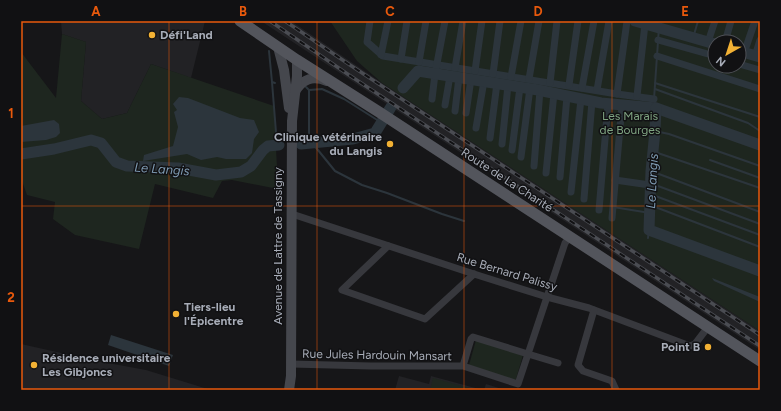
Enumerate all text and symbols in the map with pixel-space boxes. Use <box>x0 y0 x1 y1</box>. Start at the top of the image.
text: A <box>91 4 101 19</box>
text: B <box>239 4 247 19</box>
text: C <box>385 4 395 19</box>
text: D <box>533 4 543 19</box>
text: E <box>681 4 689 19</box>
place label: Défi'Land <box>160 28 213 42</box>
marker: Défi'Land <box>147 30 157 40</box>
north arrow <box>707 34 747 74</box>
text: N <box>714 54 728 69</box>
text: 1 <box>8 106 14 121</box>
park label: Les Marais de Bourges <box>600 109 661 137</box>
place label: Clinique vétérinaire du Langis <box>274 130 382 158</box>
marker: Clinique vétérinaire du Langis <box>385 139 395 149</box>
street label: Route de La Charité <box>459 145 556 215</box>
water label: Le Langis <box>643 153 661 209</box>
water label: Le Langis <box>134 160 190 178</box>
street label: Avenue de Lattre de Tassigny <box>271 167 285 325</box>
street label: Rue Bernard Palissy <box>455 250 560 294</box>
text: 2 <box>7 290 15 305</box>
place label: Tiers-lieu l'Épicentre <box>184 300 244 328</box>
marker: Tiers-lieu l'Épicentre <box>171 309 181 319</box>
place label: Point B <box>661 340 700 354</box>
marker: Point B <box>703 342 713 352</box>
street label: Rue Jules Hardouin Mansart <box>302 347 453 363</box>
place label: Résidence universitaire Les Gibjoncs <box>42 351 171 379</box>
marker: Résidence universitaire Les Gibjoncs <box>29 360 39 370</box>

